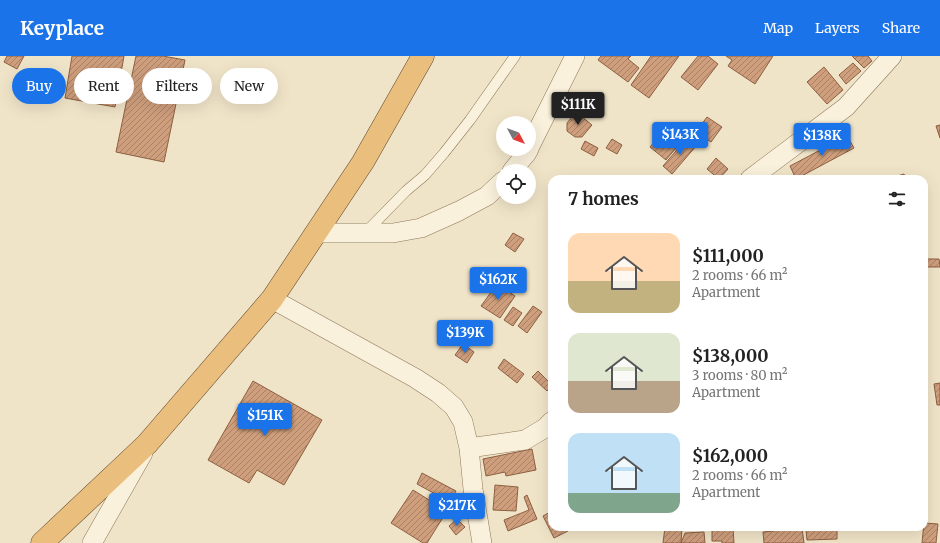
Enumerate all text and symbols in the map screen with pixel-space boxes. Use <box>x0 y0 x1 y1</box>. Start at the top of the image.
text: Keyplace <box>20 16 104 40</box>
text: Map <box>763 19 793 37</box>
text: Layers <box>815 19 860 37</box>
text: Share <box>882 19 920 37</box>
chip: Buy <box>12 68 66 104</box>
chip: Rent <box>74 68 134 104</box>
chip: Filters <box>142 68 212 104</box>
chip: New <box>220 68 278 104</box>
pin: $111K <box>550 92 606 126</box>
text: $111K <box>560 96 596 113</box>
north arrow <box>496 116 536 156</box>
map controls <box>496 116 536 204</box>
pin: $143K <box>652 122 708 156</box>
pin: $138K <box>794 123 850 157</box>
text: $143K <box>661 126 699 143</box>
text: $138K <box>803 127 841 144</box>
button: locate <box>496 164 536 204</box>
text: 7 homes <box>568 188 639 210</box>
icon: filters <box>886 188 908 210</box>
text: $111,000 <box>692 245 764 267</box>
icon: home <box>600 249 648 297</box>
pin: $162K <box>470 267 526 301</box>
text: 2 rooms · 66 m² <box>692 267 787 284</box>
text: $162K <box>479 271 517 288</box>
text: Apartment <box>692 284 760 301</box>
pin: $139K <box>437 320 493 354</box>
text: $139K <box>446 324 484 341</box>
text: $138,000 <box>692 345 768 367</box>
icon: home <box>600 349 648 397</box>
text: 3 rooms · 80 m² <box>692 367 787 384</box>
text: Apartment <box>692 384 760 401</box>
pin: $151K <box>237 403 293 437</box>
text: $151K <box>247 407 283 424</box>
text: $162,000 <box>692 445 768 467</box>
icon: home <box>600 449 648 497</box>
text: 2 rooms · 66 m² <box>692 467 787 484</box>
text: Apartment <box>692 484 760 501</box>
pin: $217K <box>429 493 485 527</box>
text: $217K <box>438 497 476 514</box>

